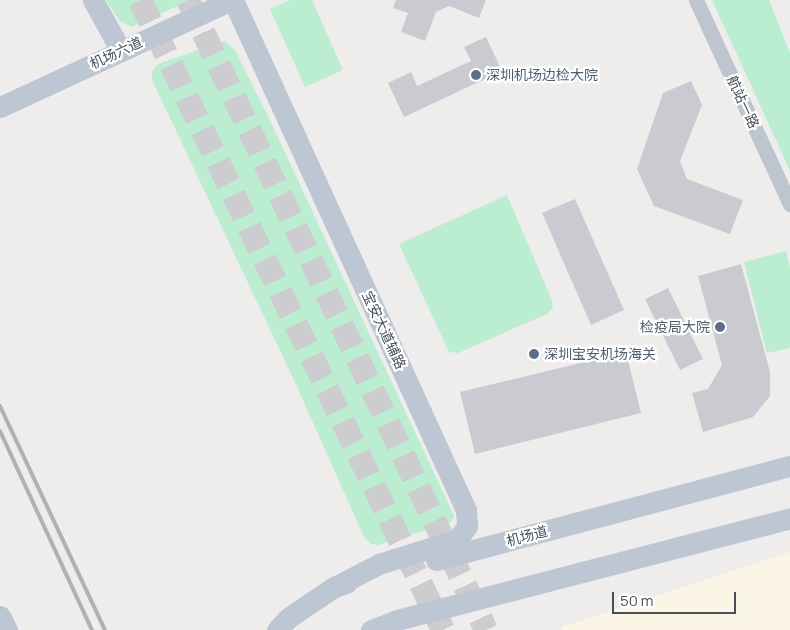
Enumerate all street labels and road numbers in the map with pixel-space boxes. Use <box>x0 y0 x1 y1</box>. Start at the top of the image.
street label: 机场六道 <box>87 34 145 72</box>
street label: 航站一路 <box>724 73 762 131</box>
street label: 宝安大道辅路 <box>359 288 409 372</box>
street label: 机场道 <box>505 522 549 550</box>

